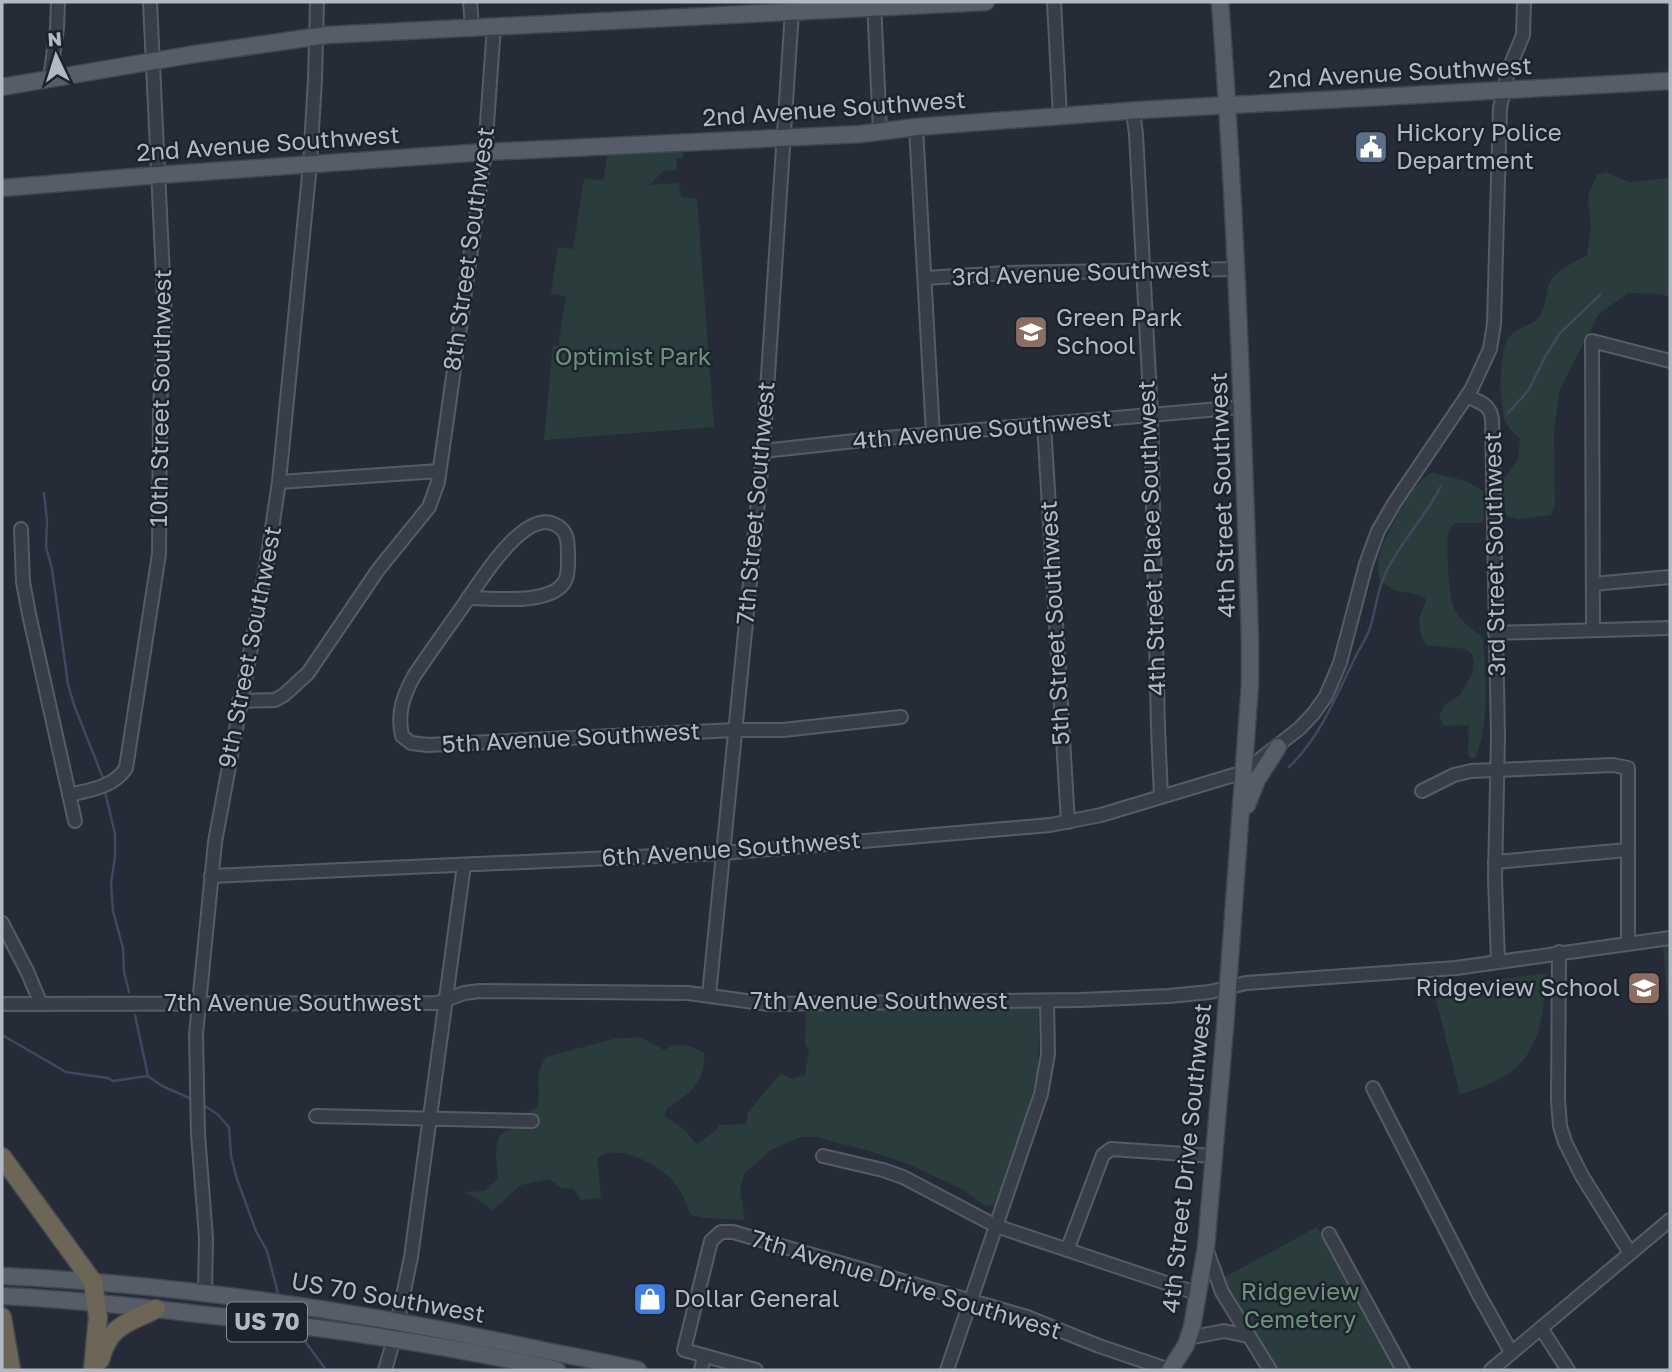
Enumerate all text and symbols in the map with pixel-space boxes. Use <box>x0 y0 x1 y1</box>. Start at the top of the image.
north arrow <box>21 21 91 91</box>
text: N <box>47 27 63 51</box>
street label: 2nd Avenue Southwest <box>1267 50 1532 93</box>
street label: 2nd Avenue Southwest <box>701 84 967 131</box>
place label: Hickory Police Department <box>1396 117 1562 174</box>
street label: 2nd Avenue Southwest <box>135 119 401 166</box>
street label: 8th Street Southwest <box>436 125 499 373</box>
public building icon: Hickory Police Department <box>1352 128 1390 166</box>
street label: 3rd Avenue Southwest <box>951 252 1211 291</box>
street label: 10th Street Southwest <box>143 269 176 527</box>
place label: Green Park School <box>1056 302 1183 359</box>
school or university icon: Green Park School <box>1012 313 1050 351</box>
park label: Optimist Park <box>555 341 711 370</box>
street label: 4th Street Southwest <box>1203 372 1240 618</box>
street label: 7th Street Southwest <box>729 380 780 626</box>
street label: 4th Street Place Southwest <box>1130 380 1171 696</box>
street label: 4th Avenue Southwest <box>851 403 1112 454</box>
street label: 3rd Street Southwest <box>1477 431 1510 677</box>
street label: 5th Street Southwest <box>1033 500 1074 746</box>
street label: 9th Street Southwest <box>211 523 286 770</box>
street label: 5th Avenue Southwest <box>441 715 701 758</box>
street label: 6th Avenue Southwest <box>600 824 861 871</box>
school or university icon: Ridgeview School <box>1625 969 1663 1007</box>
place label: Ridgeview School <box>1416 972 1620 1001</box>
street label: 7th Avenue Southwest <box>750 985 1008 1014</box>
street label: 7th Avenue Southwest <box>164 987 422 1016</box>
street label: 4th Street Drive Southwest <box>1155 1002 1216 1314</box>
street label: 7th Avenue Drive Southwest <box>748 1222 1065 1345</box>
street label: US 70 Southwest <box>289 1265 487 1328</box>
park label: Ridgeview Cemetery <box>1241 1276 1359 1333</box>
shop icon: Dollar General <box>631 1280 669 1318</box>
place label: Dollar General <box>674 1283 839 1312</box>
road number: US 70 <box>227 1302 307 1342</box>

